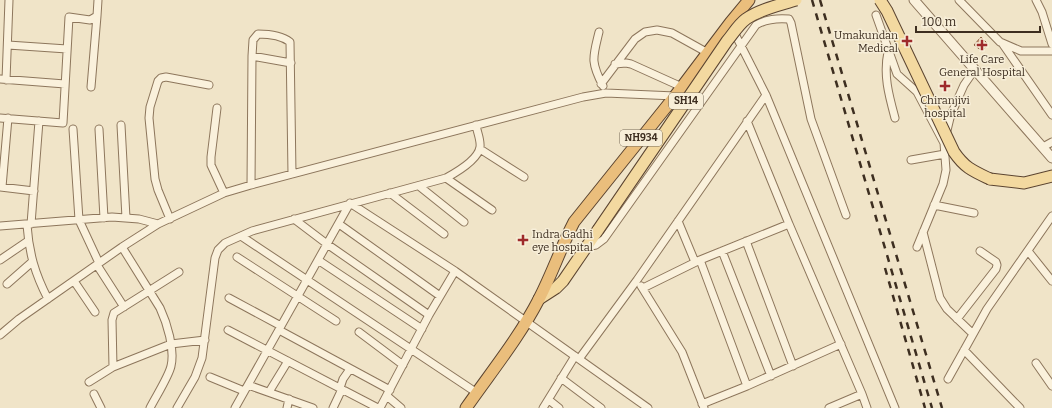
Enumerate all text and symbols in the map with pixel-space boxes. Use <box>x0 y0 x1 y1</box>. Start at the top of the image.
scale bar <box>916 8 1040 34</box>
text: 100 m <box>922 15 957 29</box>
place label: Umakundan Medical <box>834 29 898 55</box>
marker: Umakundan Medical <box>901 35 913 47</box>
marker: Life Care General Hospital <box>976 39 988 51</box>
place label: Life Care General Hospital <box>939 53 1025 79</box>
marker: Chiranjivi hospital <box>939 80 951 92</box>
road number: SH14 <box>669 93 703 109</box>
place label: Chiranjivi hospital <box>920 94 970 120</box>
road number: NH934 <box>620 130 662 146</box>
place label: Indra Gadhi eye hospital <box>532 228 593 254</box>
marker: Indra Gadhi eye hospital <box>517 234 529 246</box>

